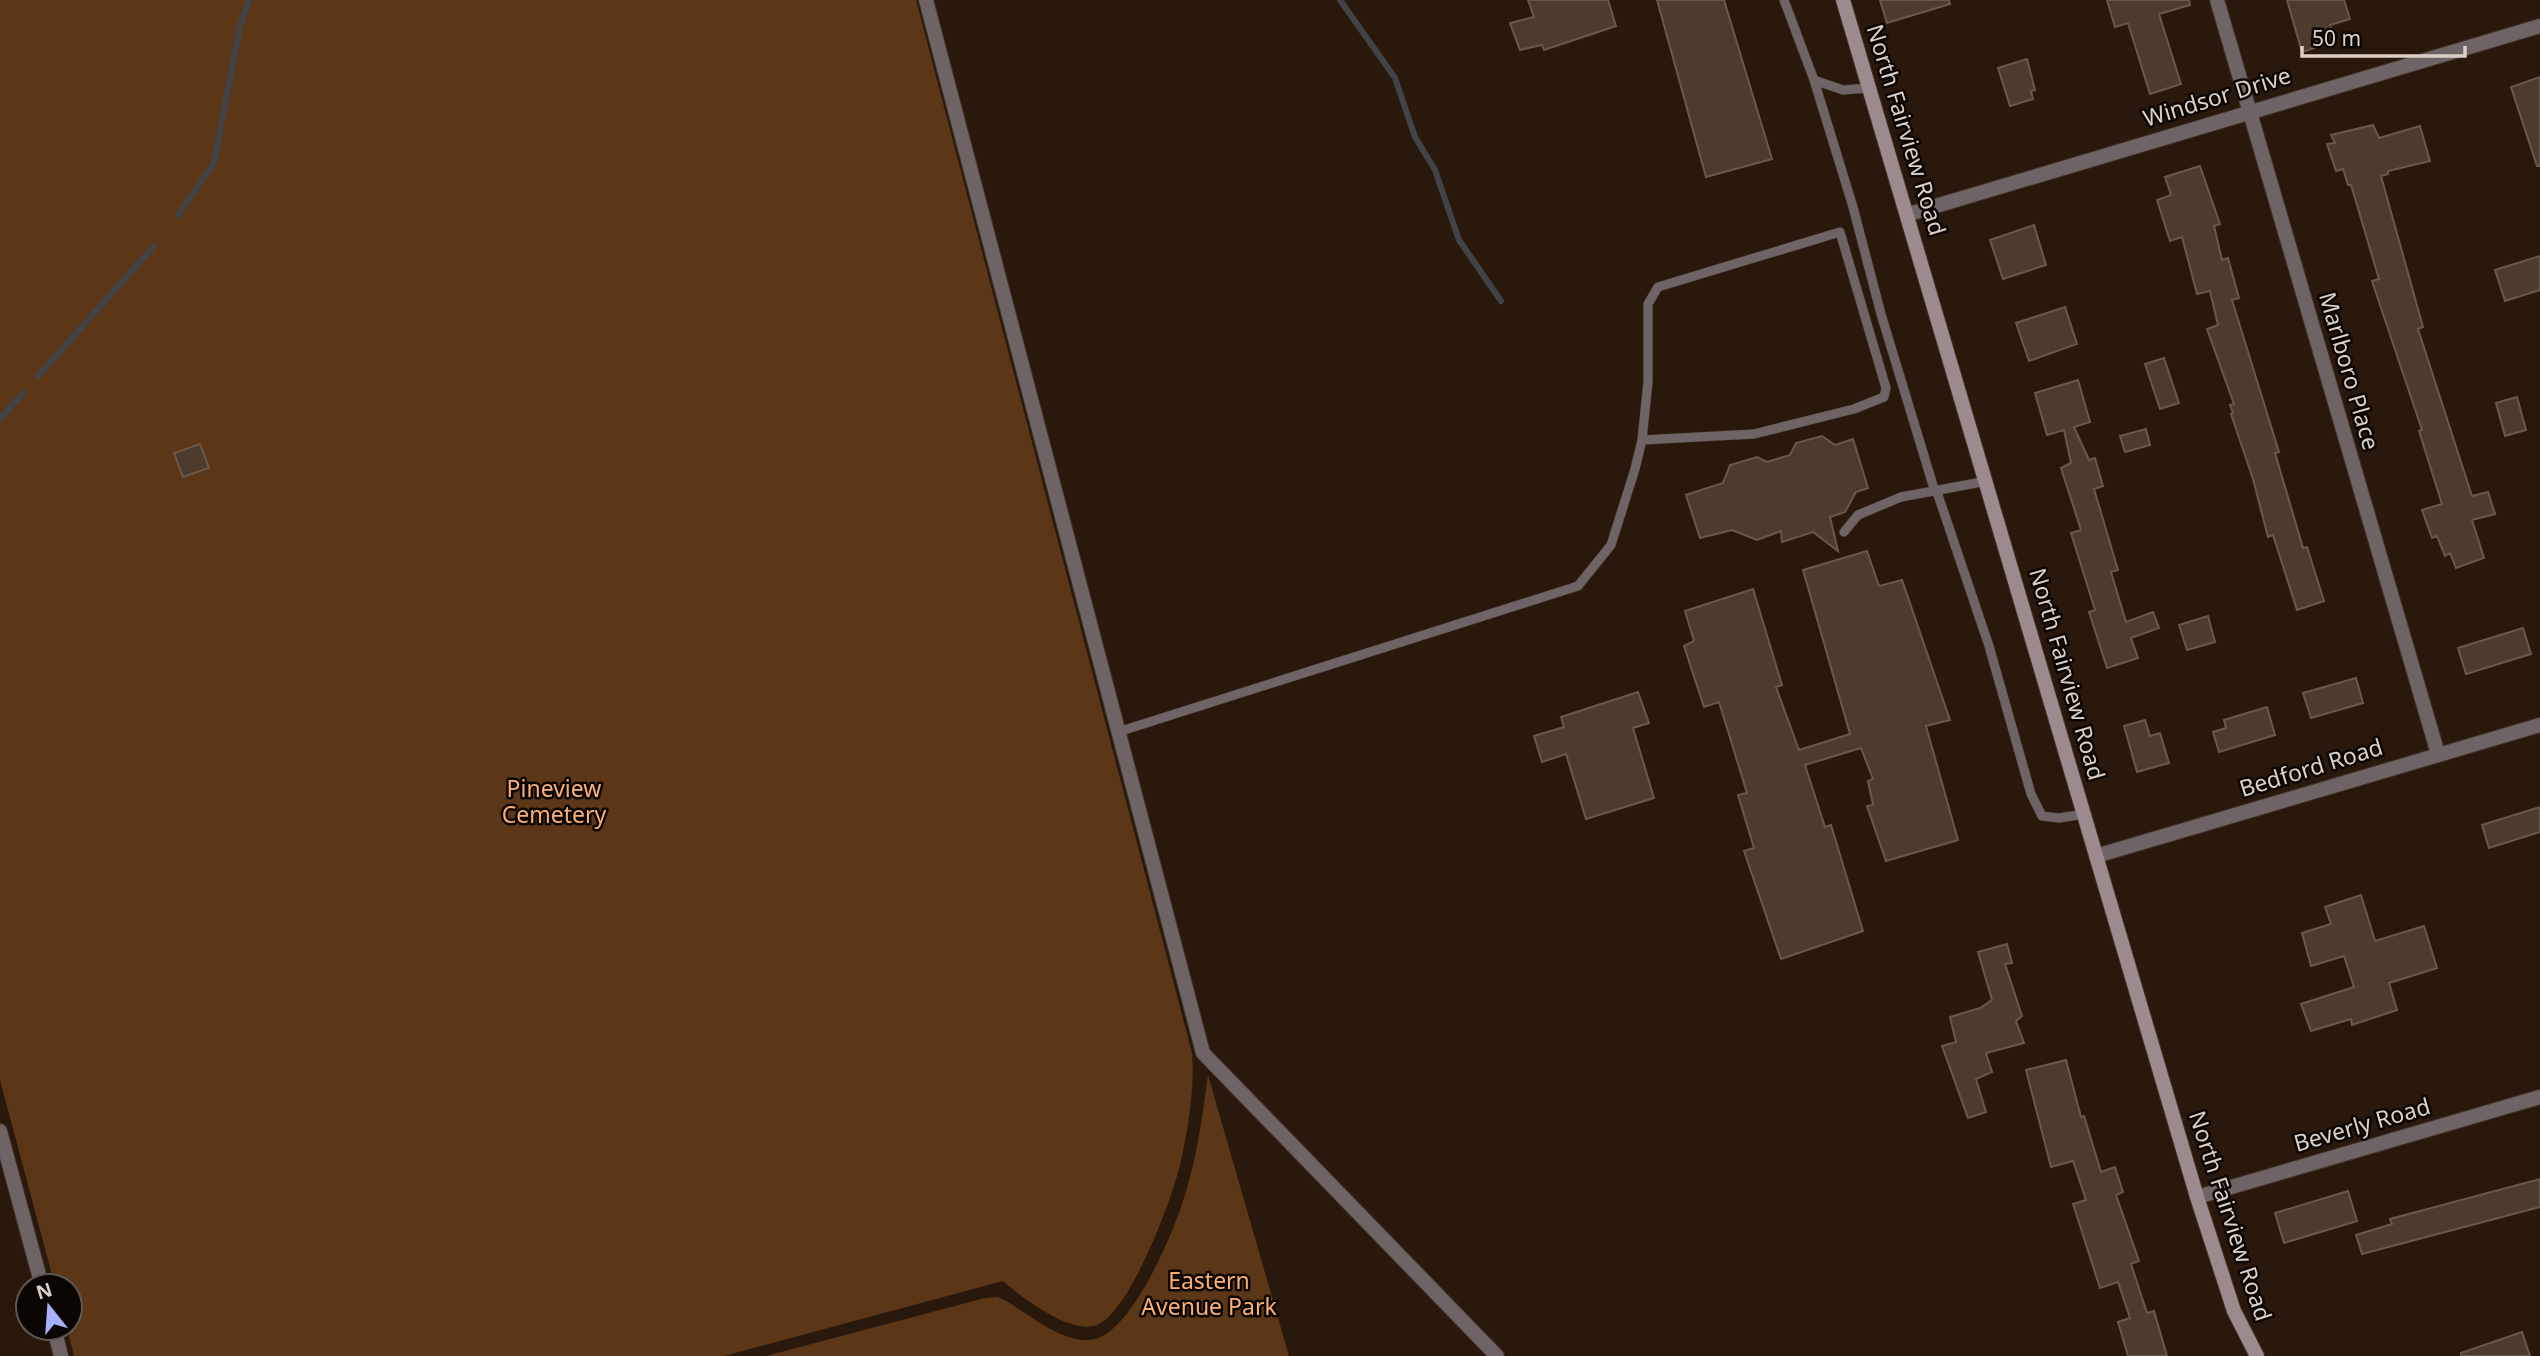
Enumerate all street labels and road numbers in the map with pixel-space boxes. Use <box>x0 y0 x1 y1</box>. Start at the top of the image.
street label: North Fairview Road <box>1860 20 1954 239</box>
street label: Windsor Drive <box>2139 58 2295 134</box>
street label: Marlboro Place <box>2312 288 2388 453</box>
street label: North Fairview Road <box>2022 564 2114 783</box>
street label: Bedford Road <box>2235 730 2386 804</box>
street label: Beverly Road <box>2290 1089 2434 1159</box>
street label: North Fairview Road <box>2182 1107 2280 1325</box>

